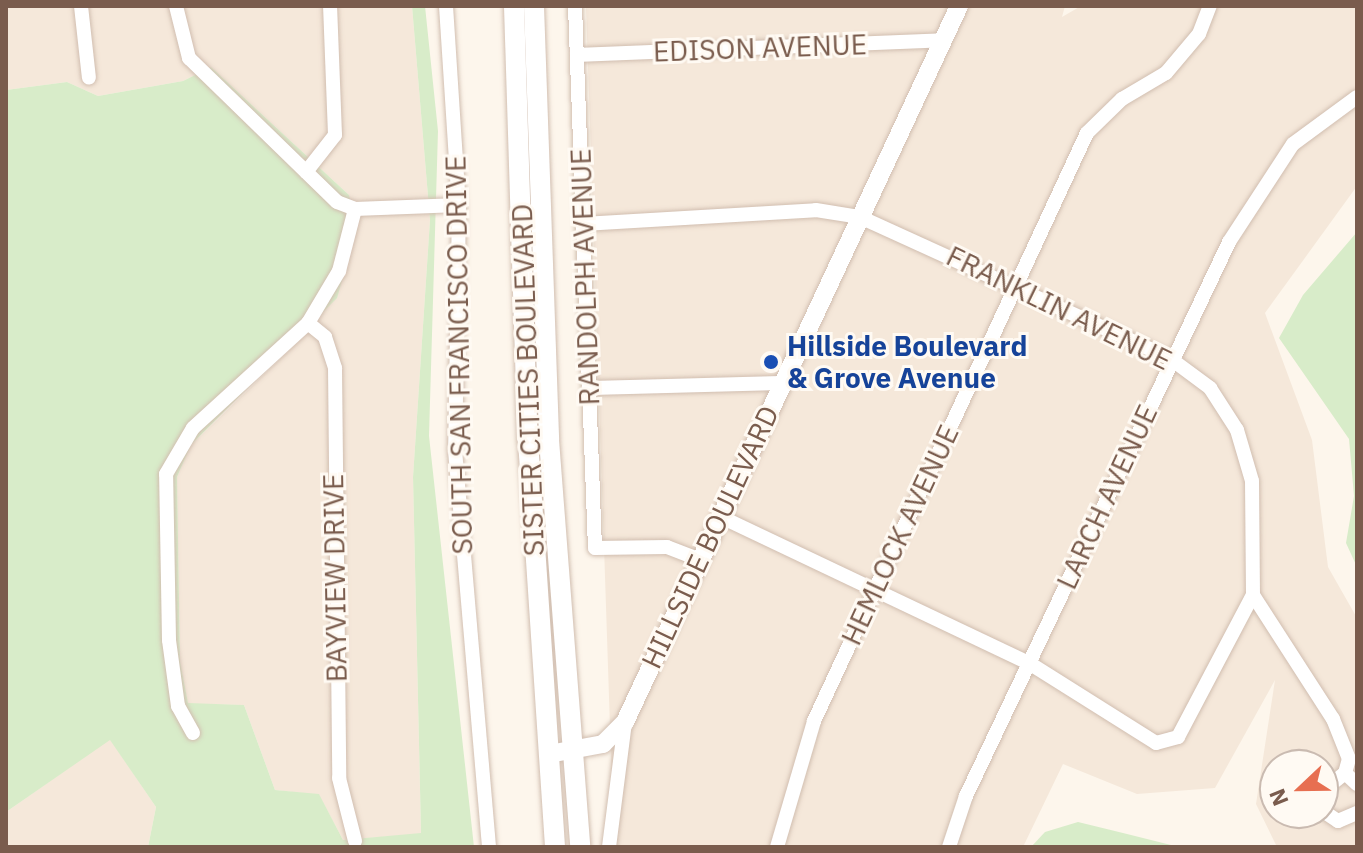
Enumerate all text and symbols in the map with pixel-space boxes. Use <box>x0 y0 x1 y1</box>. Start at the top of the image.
street label: EDISON AVENUE <box>652 27 868 69</box>
street label: RANDOLPH AVENUE <box>564 148 606 406</box>
street label: SOUTH SAN FRANCISCO DRIVE <box>439 155 479 555</box>
street label: SISTER CITIES BOULEVARD <box>505 203 551 557</box>
street label: FRANKLIN AVENUE <box>941 239 1177 377</box>
place label: Hillside Boulevard & Grove Avenue <box>787 329 1028 395</box>
marker: Hillside Boulevard & Grove Avenue <box>762 353 780 371</box>
street label: HILLSIDE BOULEVARD <box>634 400 786 674</box>
street label: LARCH AVENUE <box>1050 400 1164 594</box>
street label: HEMLOCK AVENUE <box>834 420 966 650</box>
street label: BAYVIEW DRIVE <box>316 473 354 683</box>
north arrow <box>1259 749 1339 829</box>
text: N <box>1262 785 1295 810</box>

